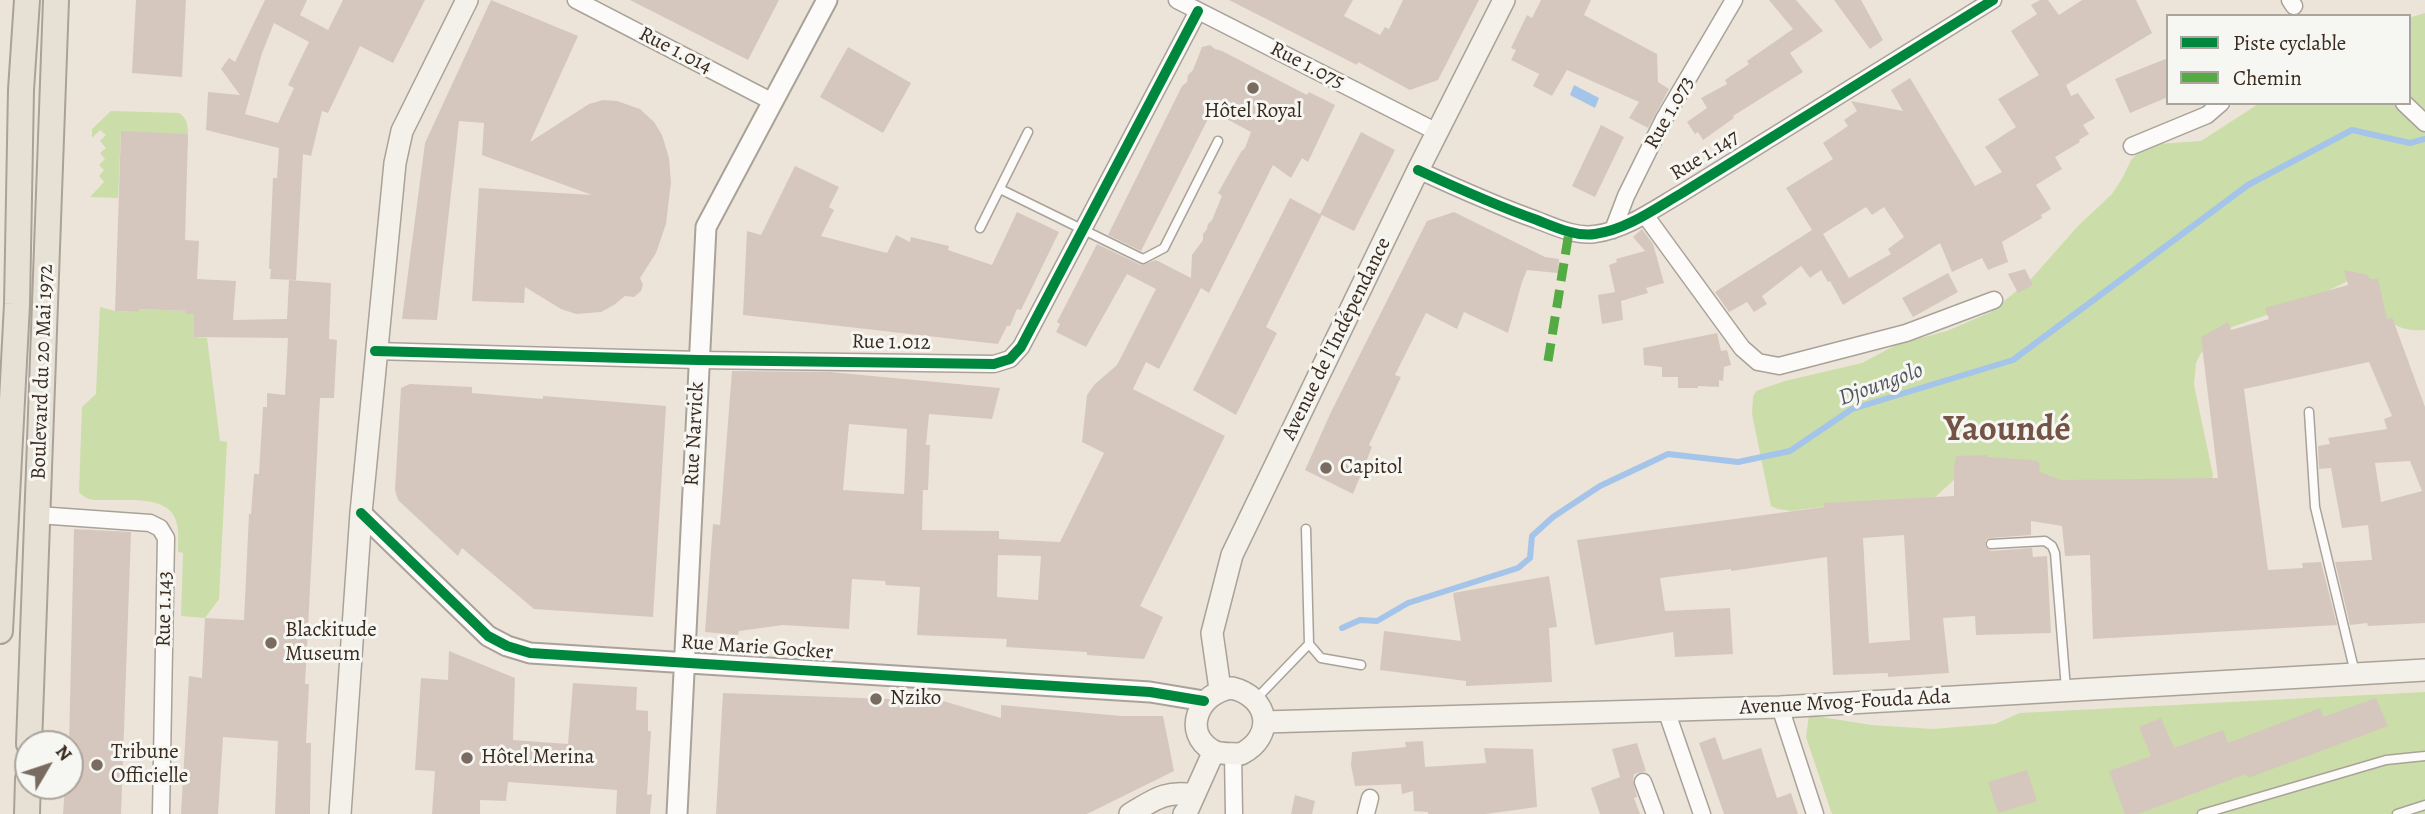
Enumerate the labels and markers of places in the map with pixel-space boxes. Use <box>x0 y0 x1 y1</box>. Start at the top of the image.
marker: Hôtel Royal <box>1245 80 1261 96</box>
place label: Hôtel Royal <box>1204 99 1302 125</box>
place label: Capitol <box>1340 455 1402 481</box>
marker: Capitol <box>1318 460 1334 476</box>
place label: Blackitude Museum <box>285 618 377 668</box>
marker: Blackitude Museum <box>263 635 279 651</box>
place label: Nziko <box>890 686 941 712</box>
marker: Nziko <box>868 691 884 707</box>
place label: Tribune Officielle <box>111 740 188 790</box>
place label: Hôtel Merina <box>481 745 595 771</box>
marker: Hôtel Merina <box>459 750 475 766</box>
marker: Tribune Officielle <box>89 757 105 773</box>

